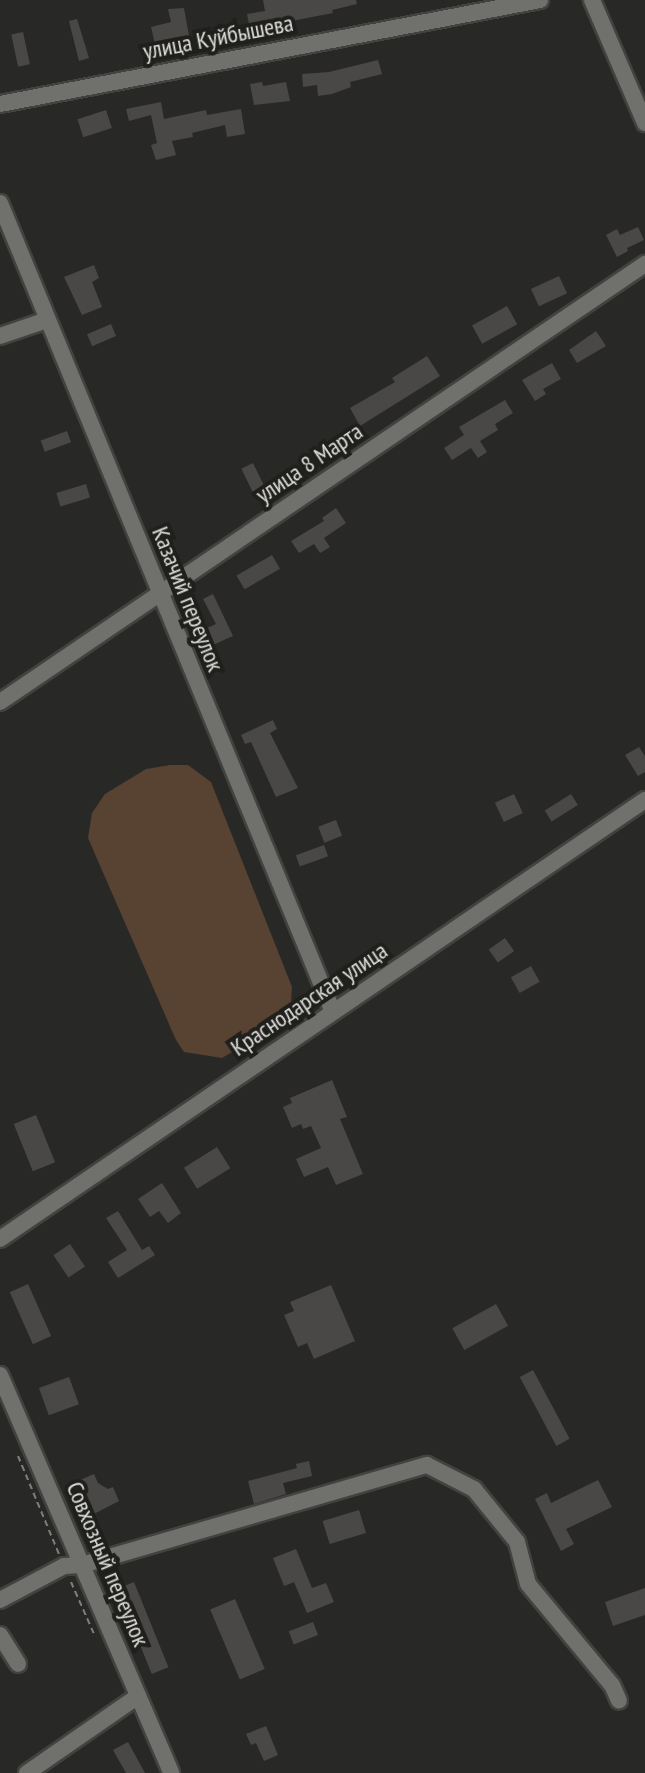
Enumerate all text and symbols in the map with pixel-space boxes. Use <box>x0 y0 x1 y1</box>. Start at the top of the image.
street label: улица Куйбышева <box>141 8 295 66</box>
street label: улица 8 Марта <box>250 417 368 509</box>
street label: Казачий переулок <box>146 522 230 676</box>
street label: Краснодарская улица <box>225 936 393 1062</box>
street label: Совхозный переулок <box>60 1477 156 1651</box>

